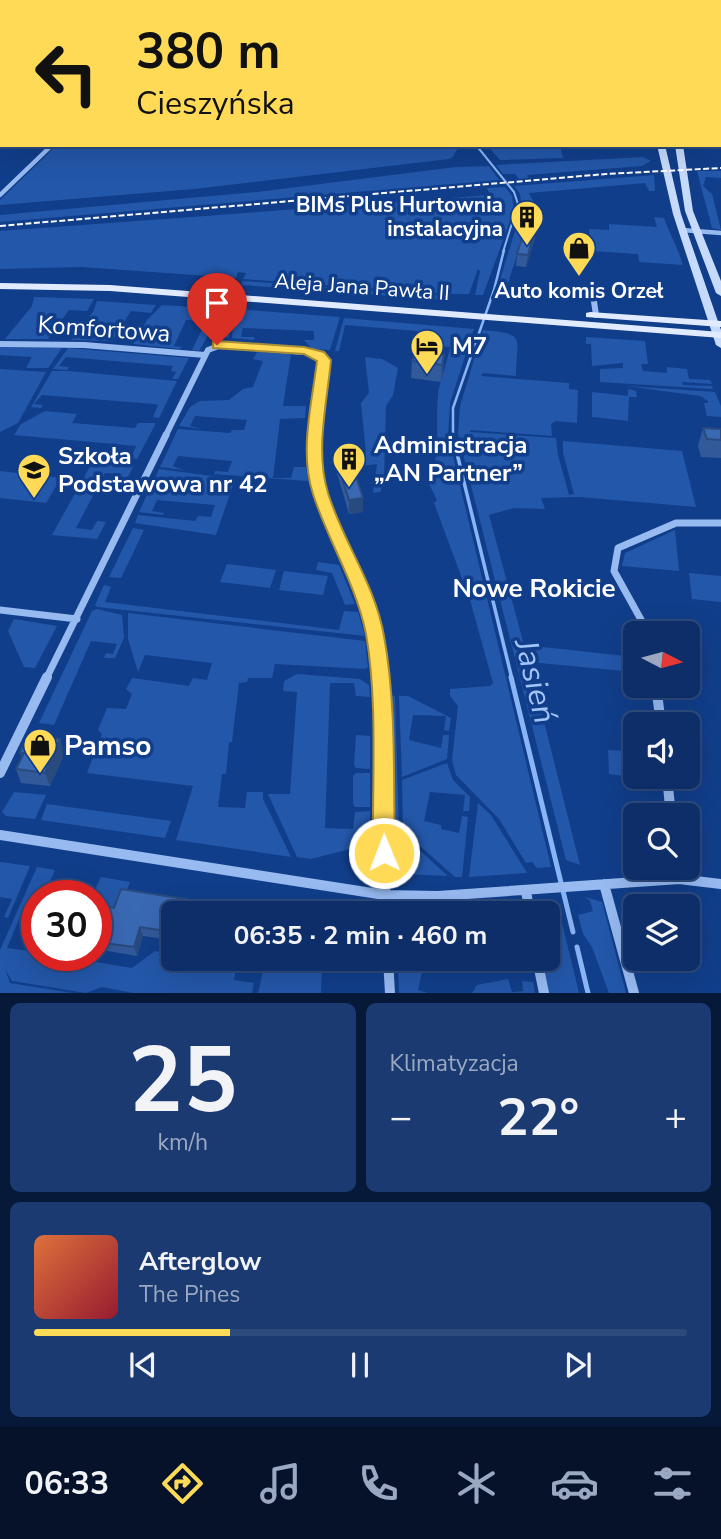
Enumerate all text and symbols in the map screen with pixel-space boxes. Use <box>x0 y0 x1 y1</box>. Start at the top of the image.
text: 380 m <box>136 18 280 85</box>
icon: left <box>21 28 112 119</box>
text: Cieszyńska <box>136 82 295 125</box>
place label: BIMs Plus Hurtownia instalacyjna <box>296 191 503 243</box>
building icon: BIMs Plus Hurtownia instalacyjna <box>508 198 546 247</box>
shop icon: Auto komis Orzeł <box>560 229 598 278</box>
street label: Aleja Jana Pawła II <box>274 267 450 307</box>
pin <box>187 273 247 345</box>
place label: Auto komis Orzeł <box>495 277 664 305</box>
icon: arrive <box>198 284 236 322</box>
street label: Komfortowa <box>37 308 171 350</box>
hotel icon: M7 <box>408 327 446 376</box>
place label: M7 <box>452 330 487 362</box>
place label: Administracja „AN Partner” <box>374 429 527 489</box>
place label: Szkoła Podstawowa nr 42 <box>58 440 267 500</box>
building icon: Administracja „AN Partner” <box>330 440 368 489</box>
school or university icon: Szkoła Podstawowa nr 42 <box>15 451 53 500</box>
district label: Nowe Rokicie <box>452 571 616 606</box>
north arrow <box>623 621 700 698</box>
map controls <box>623 621 700 971</box>
water label: Jasień <box>504 633 567 728</box>
button: sound <box>623 712 700 789</box>
shop icon: Pamso <box>21 726 59 775</box>
place label: Pamso <box>64 727 151 765</box>
button: search <box>623 803 700 880</box>
position arrow <box>347 816 421 890</box>
speed limit sign: 30 <box>21 880 112 971</box>
button: layers <box>623 894 700 971</box>
text: 06:35 · 2 min · 460 m <box>234 918 487 953</box>
text: 25 <box>128 1019 237 1143</box>
text: Klimatyzacja <box>390 1048 519 1079</box>
text: 22° <box>497 1082 579 1153</box>
text: − <box>390 1092 412 1143</box>
text: + <box>664 1092 687 1143</box>
text: km/h <box>157 1127 208 1158</box>
text: Afterglow <box>139 1244 262 1279</box>
text: The Pines <box>139 1279 240 1310</box>
icon: previous <box>124 1346 162 1384</box>
icon: pause <box>341 1346 379 1384</box>
icon: next <box>559 1346 597 1384</box>
icon: directions <box>158 1459 207 1508</box>
icon: music <box>256 1459 305 1508</box>
icon: phone <box>354 1459 403 1508</box>
icon: climate <box>452 1459 501 1508</box>
icon: car <box>550 1459 599 1508</box>
icon: filters <box>648 1459 697 1508</box>
text: 06:33 <box>24 1462 109 1505</box>

